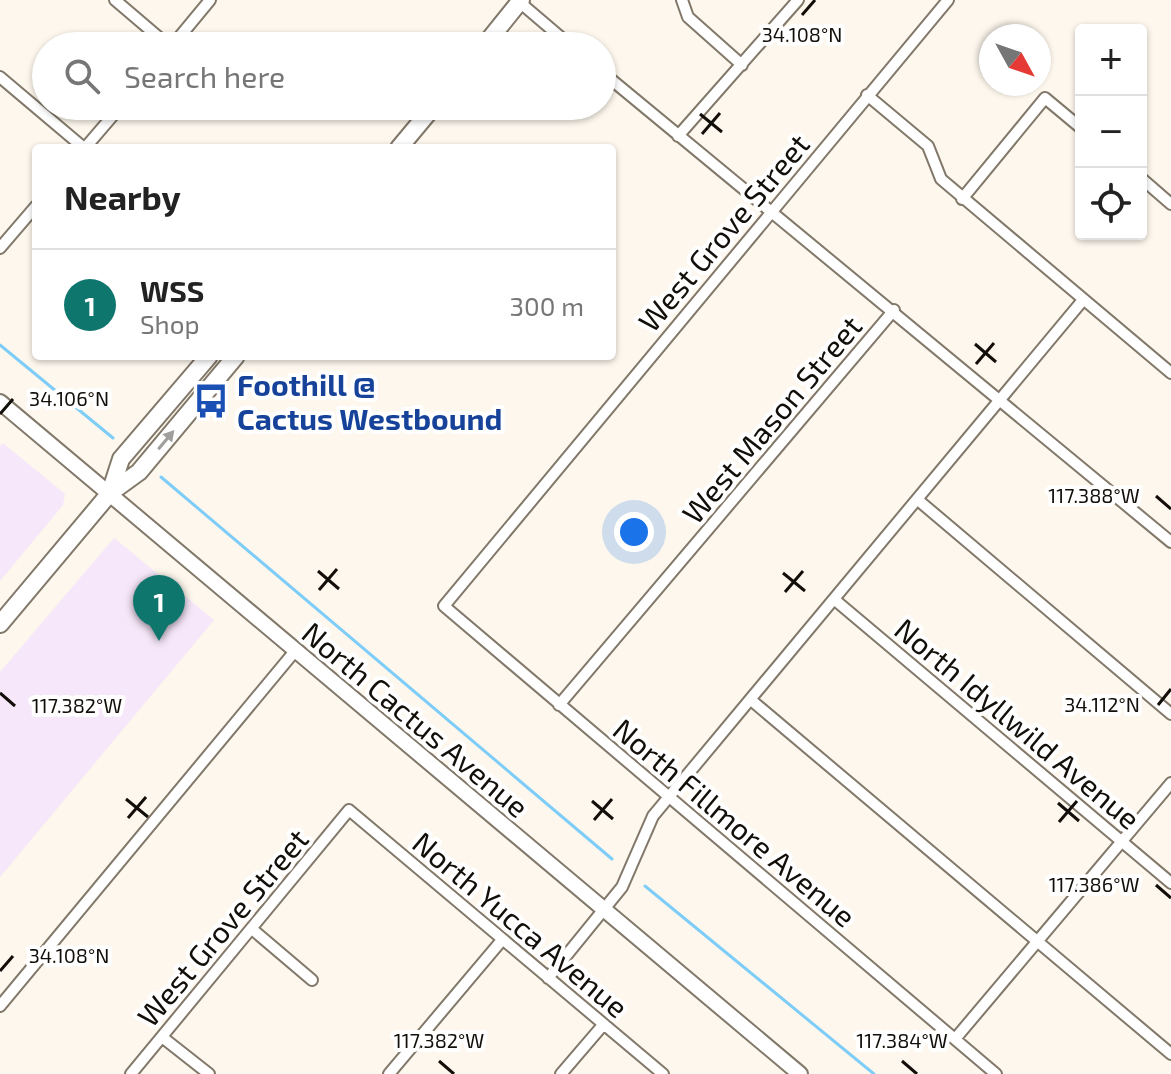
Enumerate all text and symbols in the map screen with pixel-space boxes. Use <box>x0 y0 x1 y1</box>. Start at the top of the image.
text: 34.108°N <box>762 22 842 46</box>
north arrow <box>979 24 1051 96</box>
map controls <box>1075 24 1147 240</box>
button: + <box>1075 24 1147 96</box>
search box <box>32 32 616 120</box>
icon: search <box>60 54 104 98</box>
text: Search here <box>124 58 285 94</box>
button: − <box>1075 96 1147 168</box>
street label: West Grove Street <box>630 126 816 338</box>
button: locate <box>1075 168 1147 240</box>
text: Nearby <box>64 176 181 217</box>
text: WSS <box>140 272 204 308</box>
text: 1 <box>84 290 96 321</box>
text: 300 m <box>510 290 584 321</box>
text: Shop <box>140 308 200 339</box>
street label: West Mason Street <box>674 308 868 530</box>
place label: Foothill @ Cactus Westbound <box>237 366 503 436</box>
bus stop icon: Foothill @ Cactus Westbound <box>192 382 230 420</box>
text: 34.106°N <box>29 386 109 410</box>
one-way arrow <box>157 430 174 450</box>
text: 117.388°W <box>1048 483 1140 507</box>
your location <box>614 512 654 552</box>
pin: 1 <box>133 575 185 641</box>
street label: North Idyllwild Avenue <box>888 610 1148 836</box>
street label: North Cactus Avenue <box>296 614 536 824</box>
text: 34.112°N <box>1064 692 1140 716</box>
text: 117.382°W <box>32 693 122 717</box>
street label: North Fillmore Avenue <box>607 710 863 934</box>
street label: West Grove Street <box>129 821 315 1033</box>
street label: North Yucca Avenue <box>406 824 636 1024</box>
text: 117.386°W <box>1049 872 1139 896</box>
text: 34.108°N <box>29 943 109 967</box>
text: 117.382°W <box>394 1028 484 1052</box>
text: 117.384°W <box>856 1028 948 1052</box>

